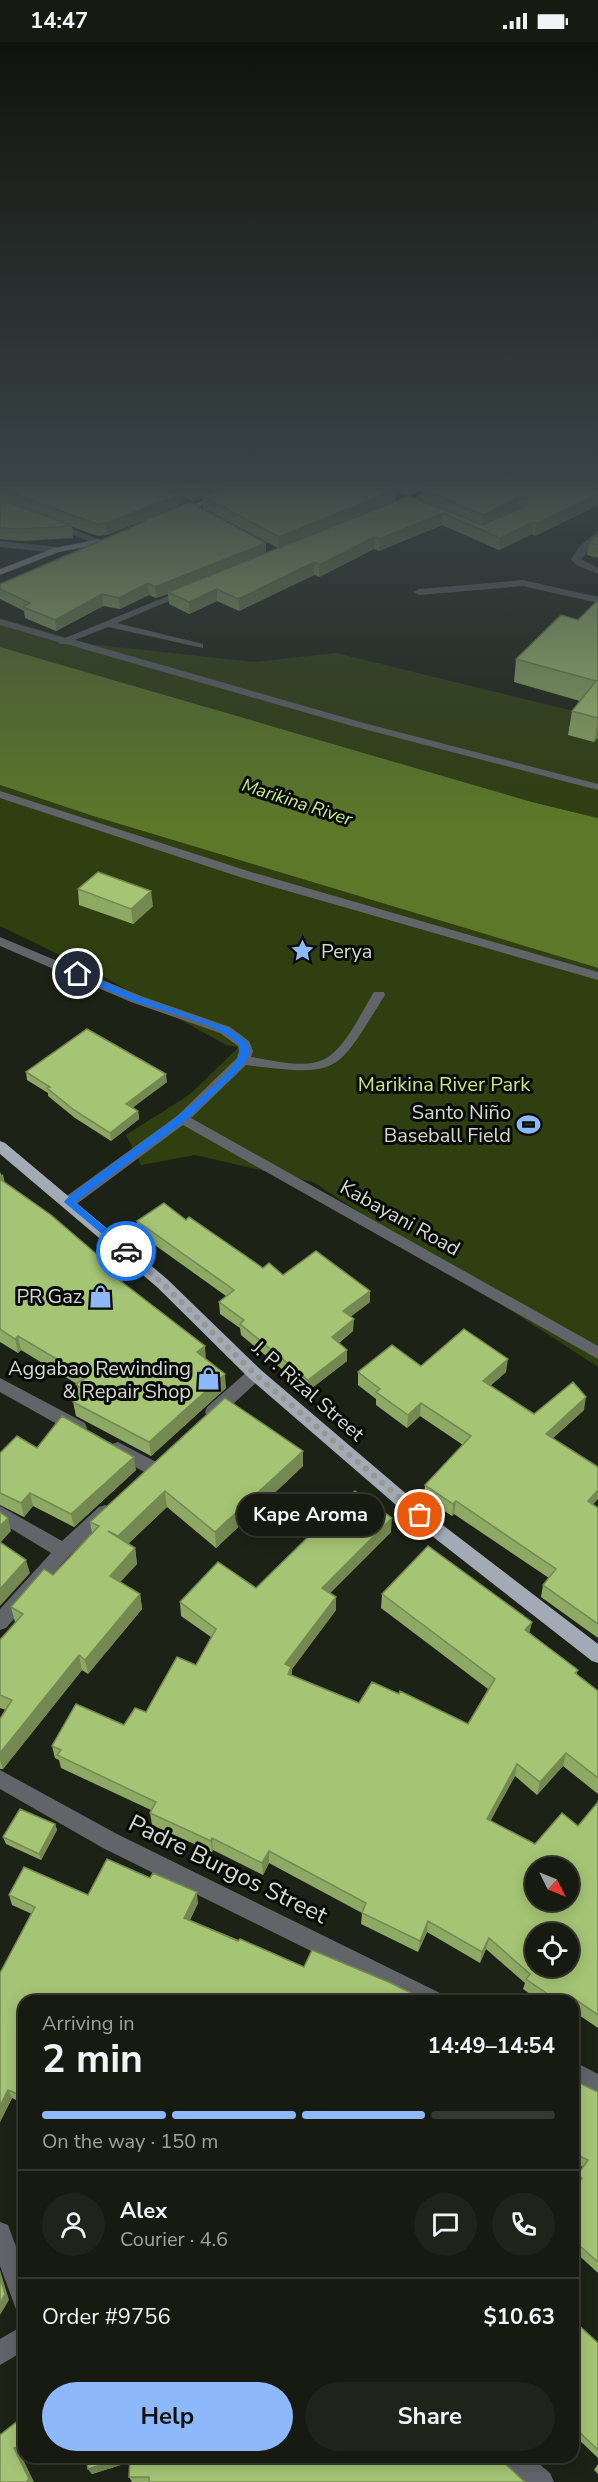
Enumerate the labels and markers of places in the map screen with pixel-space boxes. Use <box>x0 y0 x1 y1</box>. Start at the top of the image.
place icon: Perya <box>290 938 316 964</box>
place label: Perya <box>321 938 372 965</box>
pin <box>52 948 103 999</box>
place label: Santo Niño Baseball Field <box>384 1099 511 1149</box>
sports icon: Santo Niño Baseball Field <box>516 1111 542 1137</box>
place label: PR Gaz <box>16 1283 82 1310</box>
shop icon: PR Gaz <box>87 1283 113 1309</box>
place label: Aggabao Rewinding & Repair Shop <box>8 1355 191 1405</box>
shop icon: Aggabao Rewinding & Repair Shop <box>196 1366 222 1392</box>
pin <box>394 1489 445 1540</box>
callout: Kape Aroma <box>237 1494 384 1536</box>

